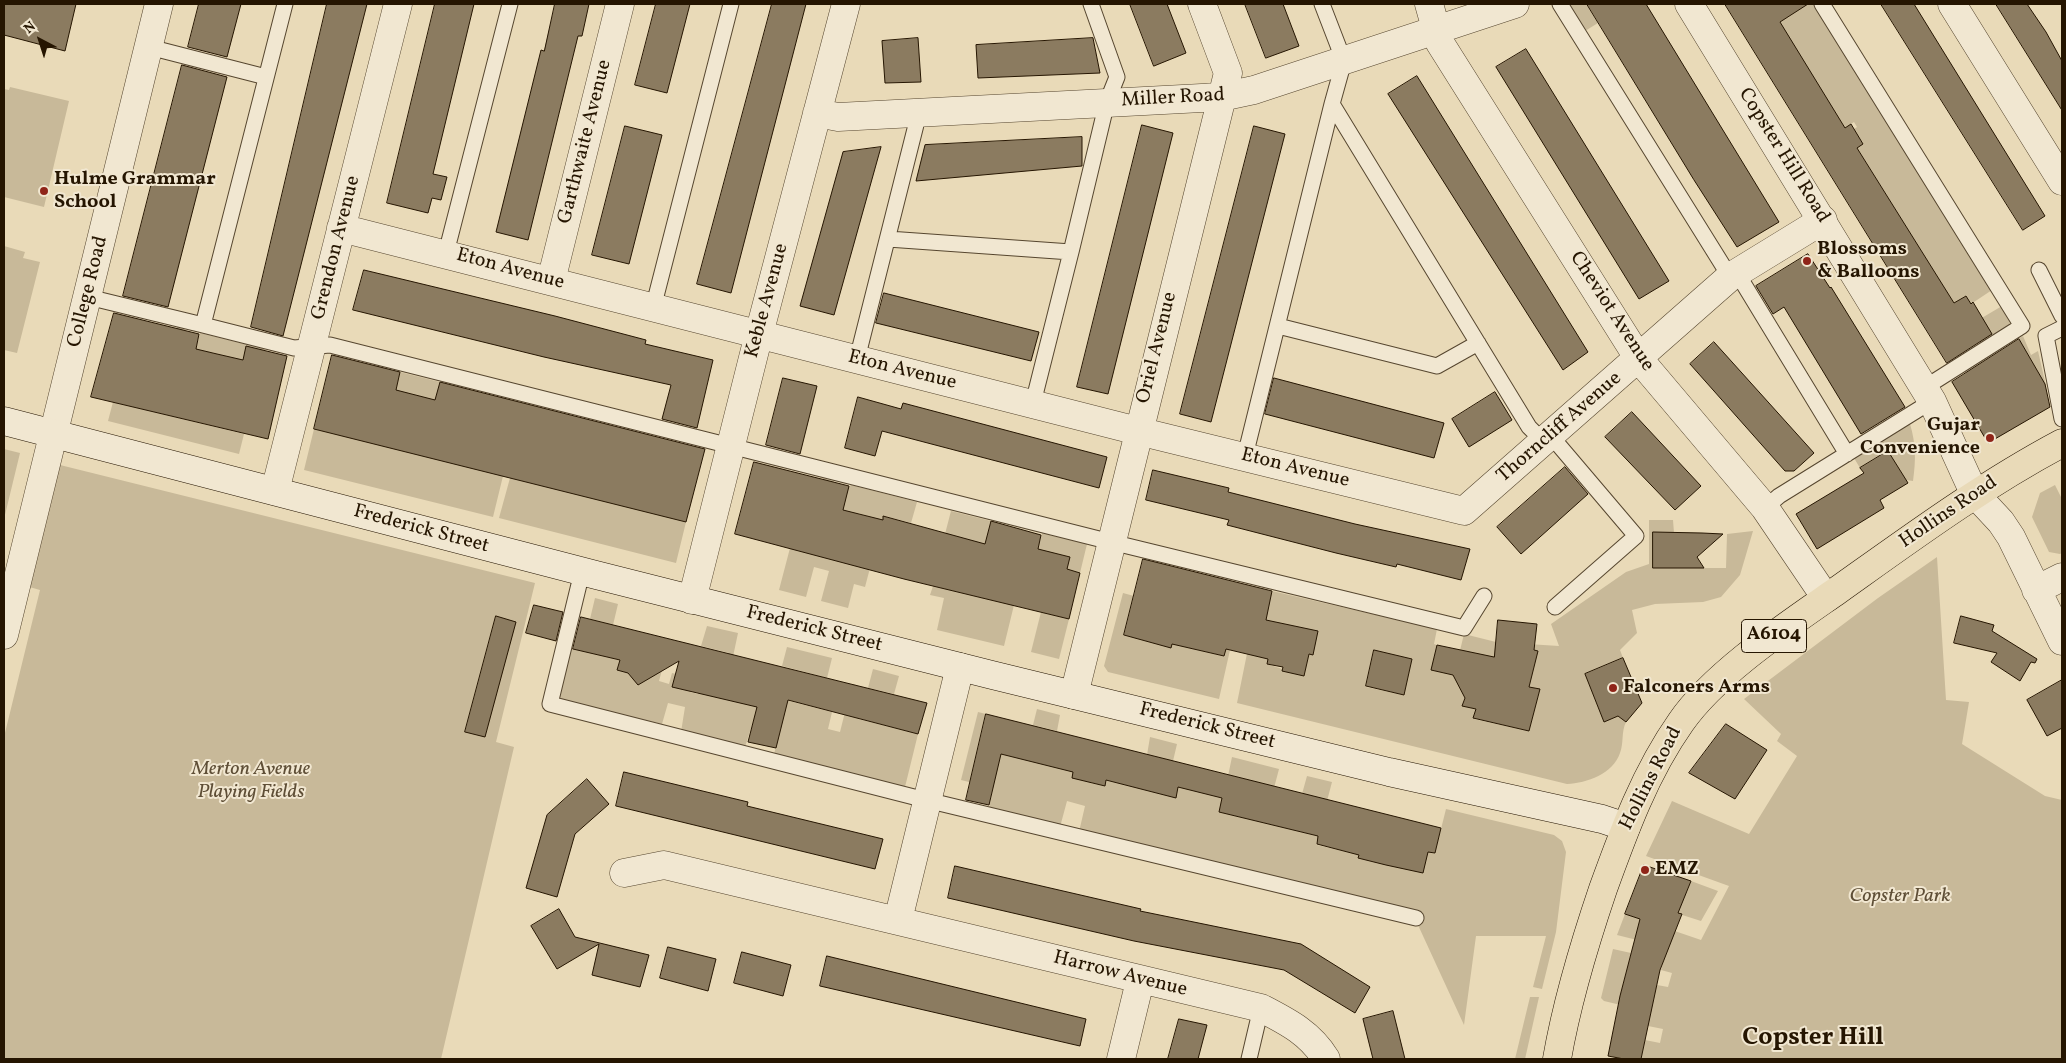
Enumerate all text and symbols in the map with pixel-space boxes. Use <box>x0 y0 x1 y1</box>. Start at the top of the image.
north arrow <box>15 15 65 65</box>
text: N <box>20 18 40 39</box>
street label: Garthwaite Avenue <box>554 57 618 227</box>
street label: Miller Road <box>1121 84 1225 114</box>
street label: Copster Hill Road <box>1732 84 1834 228</box>
place label: Hulme Grammar School <box>54 168 216 215</box>
street label: Grendon Avenue <box>307 173 367 323</box>
marker: Hulme Grammar School <box>38 185 50 197</box>
street label: College Road <box>64 234 114 350</box>
place label: Blossoms & Balloons <box>1817 238 1920 285</box>
street label: Keble Avenue <box>741 241 795 361</box>
street label: Eton Avenue <box>453 244 567 296</box>
street label: Cheviot Avenue <box>1563 248 1659 376</box>
marker: Blossoms & Balloons <box>1801 255 1813 267</box>
street label: Oriel Avenue <box>1133 290 1183 406</box>
street label: Eton Avenue <box>845 346 959 396</box>
street label: Thorncliff Avenue <box>1493 367 1627 489</box>
place label: Gujar Convenience <box>1860 414 1980 461</box>
marker: Gujar Convenience <box>1984 432 1996 444</box>
street label: Eton Avenue <box>1238 444 1352 494</box>
street label: Hollins Road <box>1895 471 2003 555</box>
street label: Frederick Street <box>351 500 491 560</box>
street label: Frederick Street <box>743 601 885 659</box>
road number: A6104 <box>1742 620 1806 652</box>
place label: Falconers Arms <box>1623 676 1770 700</box>
marker: Falconers Arms <box>1607 682 1619 694</box>
street label: Frederick Street <box>1136 698 1278 756</box>
street label: Hollins Road <box>1616 723 1688 835</box>
park label: Merton Avenue Playing Fields <box>192 758 310 805</box>
place label: EMZ <box>1655 858 1699 882</box>
marker: EMZ <box>1639 864 1651 876</box>
park label: Copster Park <box>1850 885 1950 909</box>
street label: Harrow Avenue <box>1051 947 1189 1003</box>
district label: Copster Hill <box>1742 1024 1884 1054</box>

